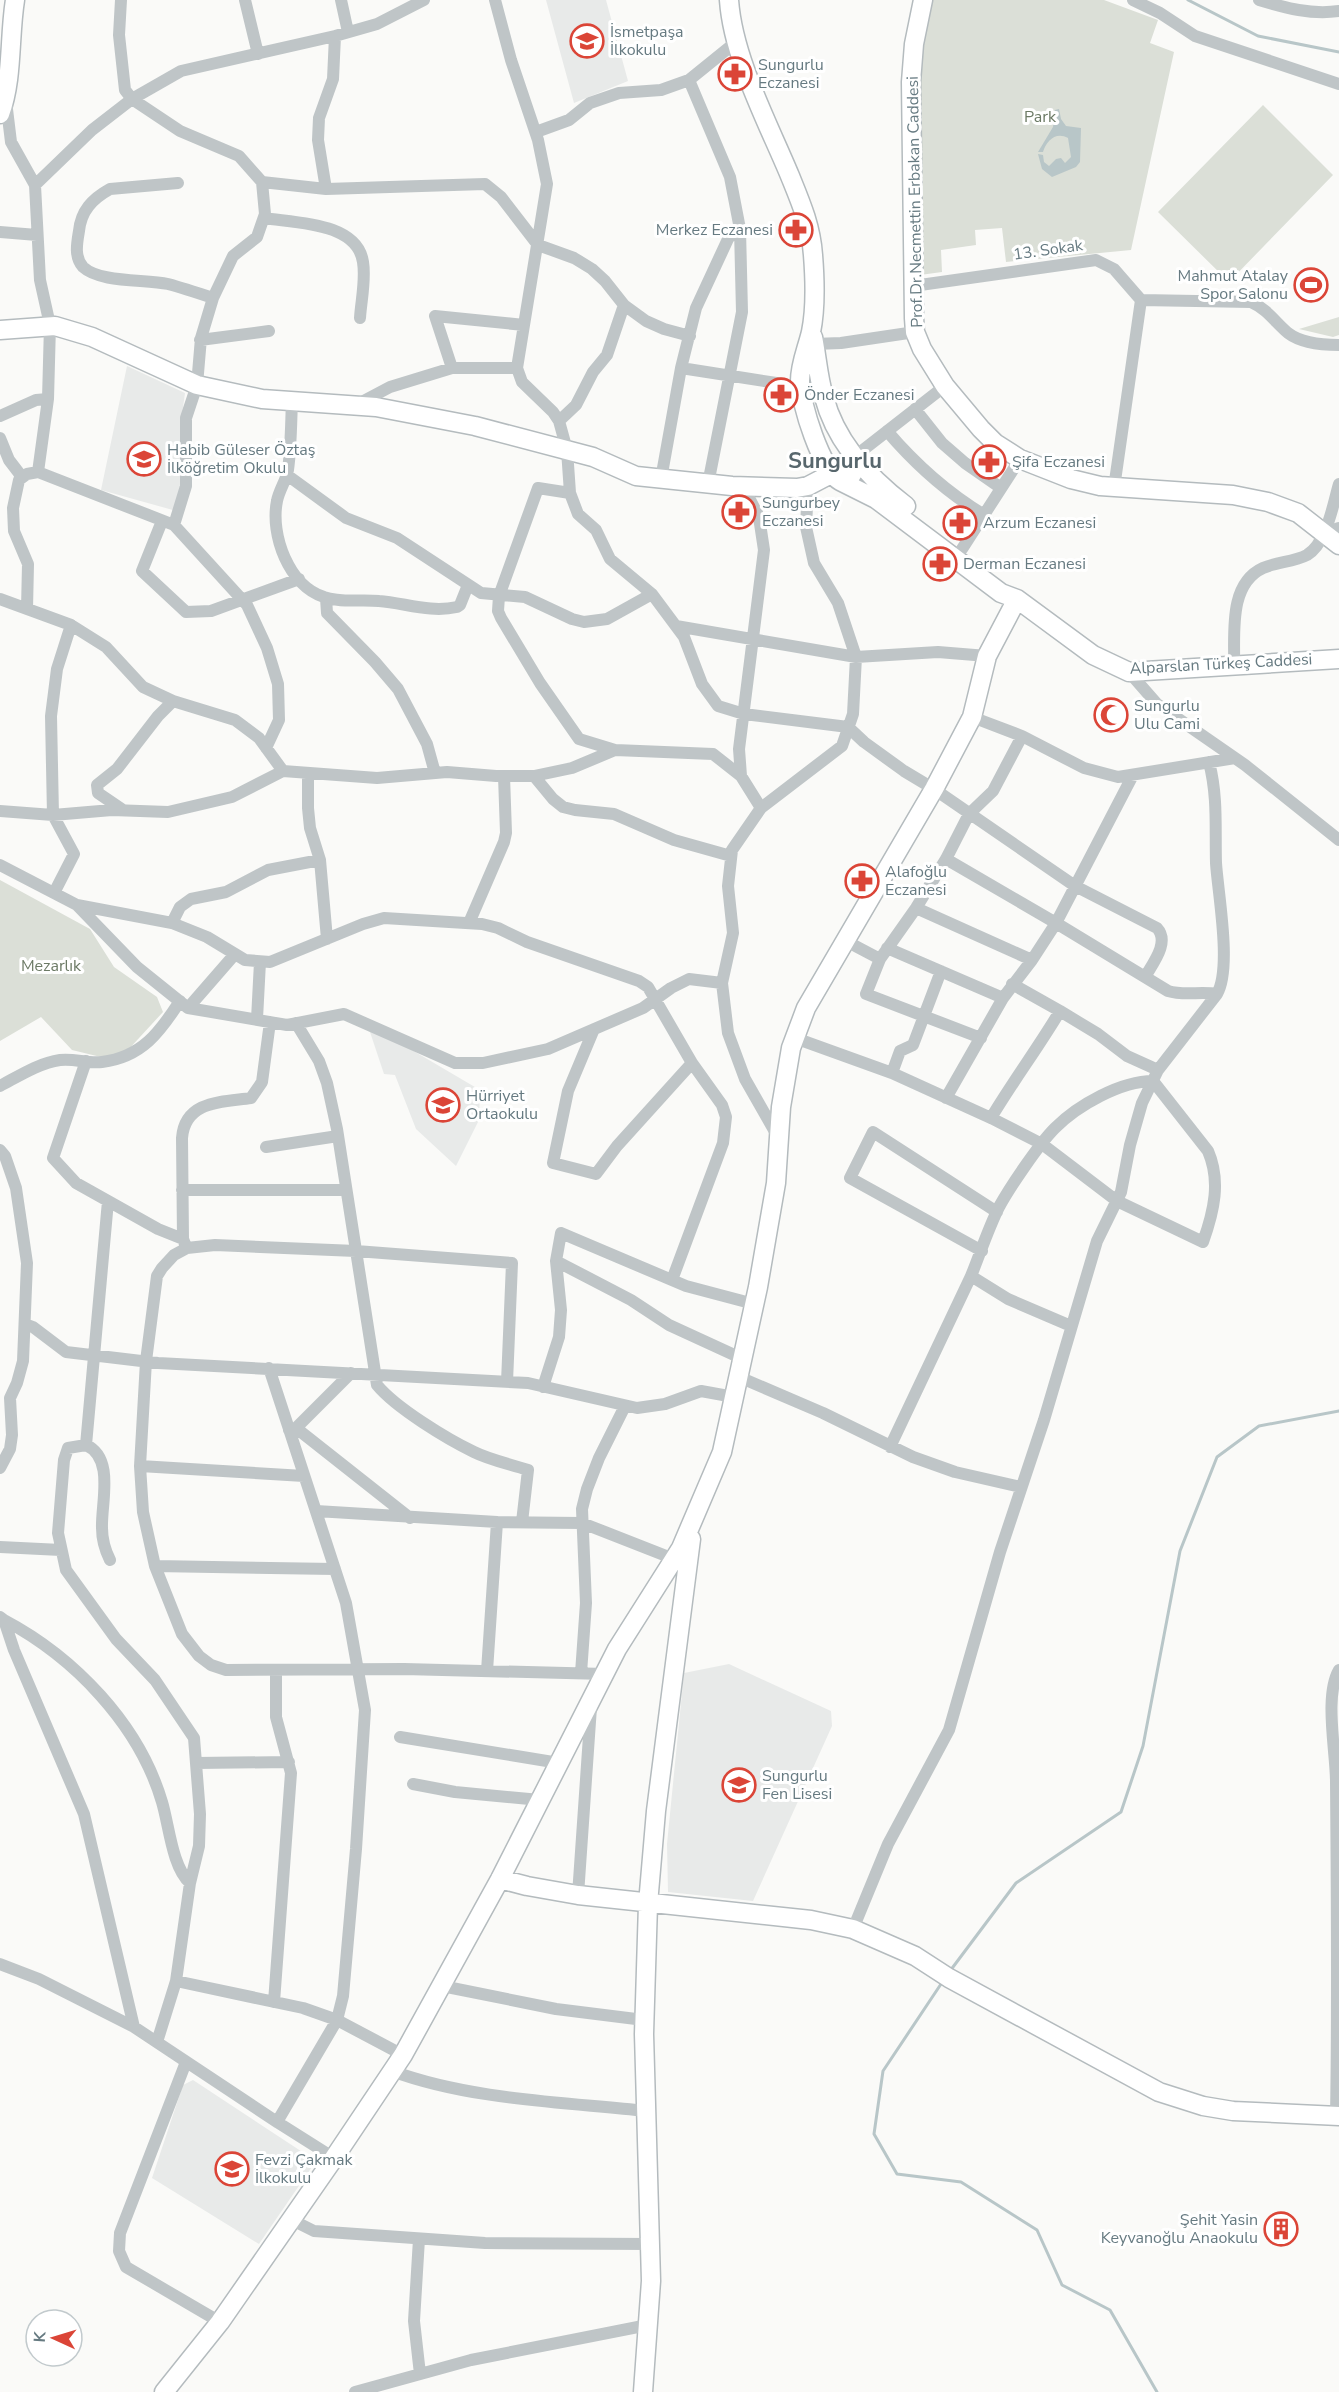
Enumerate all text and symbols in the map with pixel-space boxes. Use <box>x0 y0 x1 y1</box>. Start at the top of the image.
place label: İsmetpaşa İlkokulu <box>610 21 684 61</box>
school or university icon: İsmetpaşa İlkokulu <box>569 23 605 59</box>
place label: Sungurlu Eczanesi <box>758 54 824 94</box>
pharmacy icon: Sungurlu Eczanesi <box>717 56 753 92</box>
street label: Prof.Dr.Necmettin Erbakan Caddesi <box>902 76 928 328</box>
park label: Park <box>1024 106 1057 128</box>
pharmacy icon: Merkez Eczanesi <box>778 212 814 248</box>
place label: Merkez Eczanesi <box>656 219 773 241</box>
street label: 13. Sokak <box>1012 234 1085 266</box>
place label: Mahmut Atalay Spor Salonu <box>1177 265 1289 305</box>
sports icon: Mahmut Atalay Spor Salonu <box>1293 267 1329 303</box>
pharmacy icon: Önder Eczanesi <box>763 377 799 413</box>
place label: Önder Eczanesi <box>804 384 915 406</box>
place label: Habib Güleser Öztaş İlköğretim Okulu <box>167 439 315 479</box>
school or university icon: Habib Güleser Öztaş İlköğretim Okulu <box>126 441 162 477</box>
pharmacy icon: Şifa Eczanesi <box>971 444 1007 480</box>
district label: Sungurlu <box>788 446 882 476</box>
place label: Şifa Eczanesi <box>1012 451 1105 473</box>
place label: Sungurbey Eczanesi <box>762 492 841 532</box>
pharmacy icon: Sungurbey Eczanesi <box>721 494 757 530</box>
pharmacy icon: Arzum Eczanesi <box>942 505 978 541</box>
place label: Arzum Eczanesi <box>983 512 1096 534</box>
pharmacy icon: Derman Eczanesi <box>922 546 958 582</box>
place label: Derman Eczanesi <box>963 553 1086 575</box>
street label: Alparslan Türkeş Caddesi <box>1129 648 1313 680</box>
place label: Sungurlu Ulu Cami <box>1134 695 1200 735</box>
mosque icon: Sungurlu Ulu Cami <box>1093 697 1129 733</box>
place label: Alafoğlu Eczanesi <box>885 861 947 901</box>
pharmacy icon: Alafoğlu Eczanesi <box>844 863 880 899</box>
park label: Mezarlık <box>21 955 82 977</box>
place label: Hürriyet Ortaokulu <box>466 1085 538 1125</box>
school or university icon: Hürriyet Ortaokulu <box>425 1087 461 1123</box>
place label: Sungurlu Fen Lisesi <box>762 1765 832 1805</box>
school or university icon: Sungurlu Fen Lisesi <box>721 1767 757 1803</box>
place label: Fevzi Çakmak İlkokulu <box>255 2149 353 2189</box>
school or university icon: Fevzi Çakmak İlkokulu <box>214 2151 250 2187</box>
place label: Şehit Yasin Keyvanoğlu Anaokulu <box>1101 2209 1258 2249</box>
building icon: Şehit Yasin Keyvanoğlu Anaokulu <box>1263 2211 1299 2247</box>
north arrow <box>24 2308 84 2368</box>
text: K <box>29 2330 51 2343</box>

